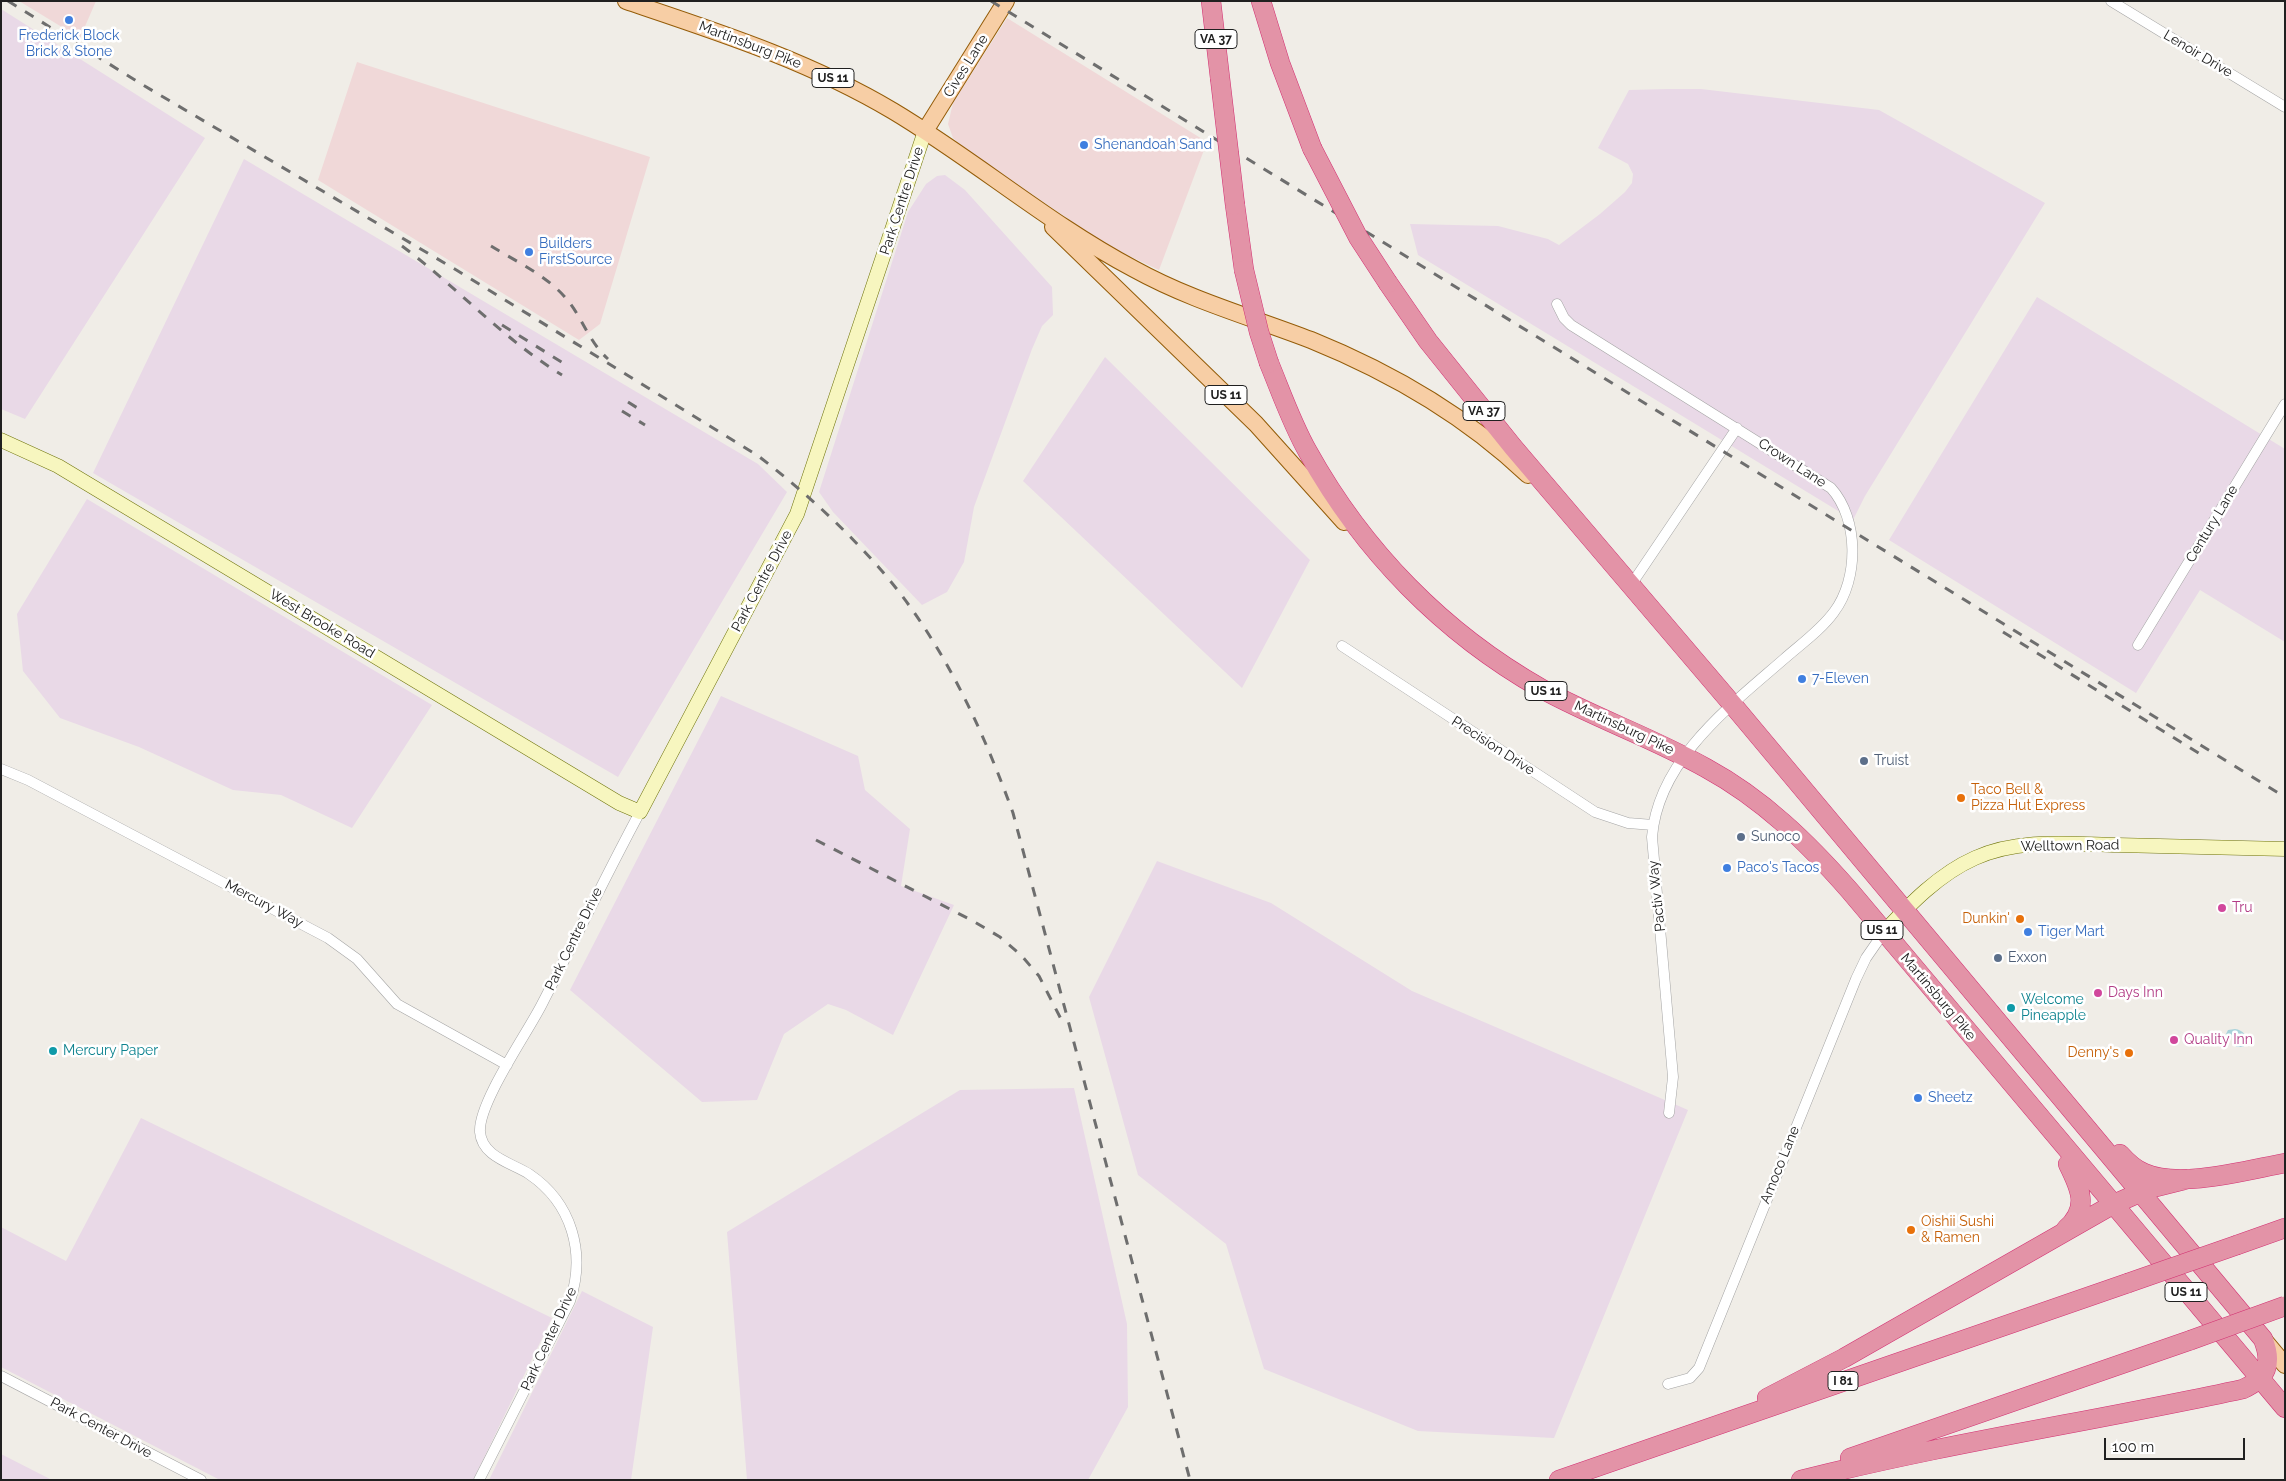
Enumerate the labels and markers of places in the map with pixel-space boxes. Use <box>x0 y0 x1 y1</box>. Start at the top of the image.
marker: Frederick Block Brick & Stone <box>63 14 75 26</box>
place label: Frederick Block Brick & Stone <box>19 28 119 60</box>
place label: Shenandoah Sand <box>1094 137 1212 153</box>
marker: Shenandoah Sand <box>1078 139 1090 151</box>
place label: Builders FirstSource <box>539 236 612 268</box>
marker: Builders FirstSource <box>523 246 535 258</box>
place label: 7-Eleven <box>1812 671 1869 687</box>
marker: 7-Eleven <box>1796 673 1808 685</box>
place label: Truist <box>1874 753 1909 769</box>
marker: Truist <box>1858 755 1870 767</box>
place label: Taco Bell & Pizza Hut Express <box>1971 782 2085 814</box>
marker: Taco Bell & Pizza Hut Express <box>1955 792 1967 804</box>
place label: Sunoco <box>1751 829 1800 845</box>
marker: Sunoco <box>1735 831 1747 843</box>
place label: Paco's Tacos <box>1737 860 1819 876</box>
marker: Paco's Tacos <box>1721 862 1733 874</box>
place label: Tru <box>2232 900 2253 916</box>
marker: Tru <box>2216 902 2228 914</box>
place label: Dunkin' <box>1962 911 2010 927</box>
marker: Dunkin' <box>2014 913 2026 925</box>
place label: Tiger Mart <box>2038 924 2104 940</box>
marker: Tiger Mart <box>2022 926 2034 938</box>
place label: Exxon <box>2008 950 2047 966</box>
marker: Exxon <box>1992 952 2004 964</box>
place label: Days Inn <box>2108 985 2163 1001</box>
marker: Days Inn <box>2092 987 2104 999</box>
place label: Welcome Pineapple <box>2021 992 2086 1024</box>
marker: Welcome Pineapple <box>2005 1002 2017 1014</box>
place label: Quality Inn <box>2184 1032 2253 1048</box>
marker: Quality Inn <box>2168 1034 2180 1046</box>
place label: Mercury Paper <box>63 1043 158 1059</box>
marker: Mercury Paper <box>47 1045 59 1057</box>
place label: Denny's <box>2068 1045 2119 1061</box>
marker: Denny's <box>2123 1047 2135 1059</box>
place label: Sheetz <box>1928 1090 1973 1106</box>
marker: Sheetz <box>1912 1092 1924 1104</box>
place label: Oishii Sushi & Ramen <box>1921 1214 1994 1246</box>
marker: Oishii Sushi & Ramen <box>1905 1224 1917 1236</box>

